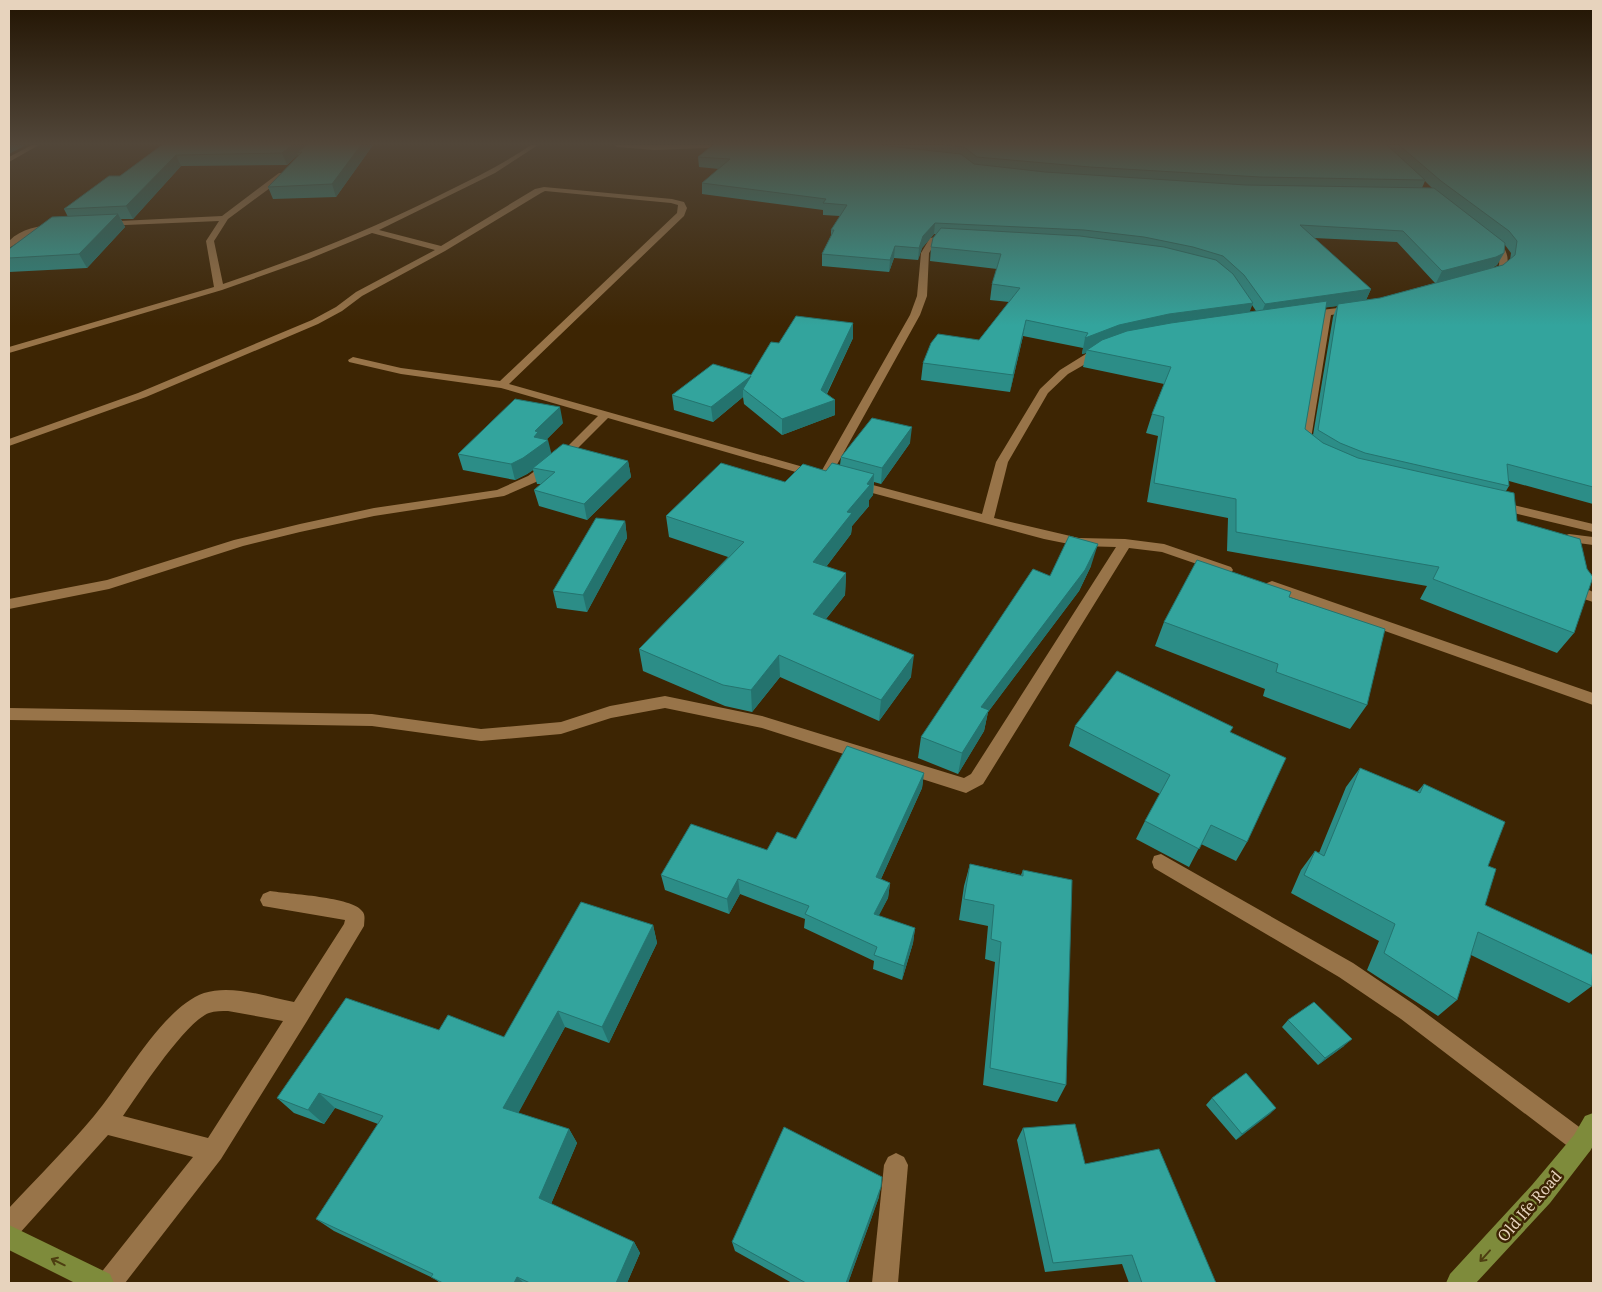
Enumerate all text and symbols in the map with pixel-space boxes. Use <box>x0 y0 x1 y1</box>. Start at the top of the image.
street label: Old Ife Road <box>1492 1166 1566 1246</box>
one-way arrow <box>1479 1249 1491 1262</box>
one-way arrow <box>51 1257 66 1266</box>

